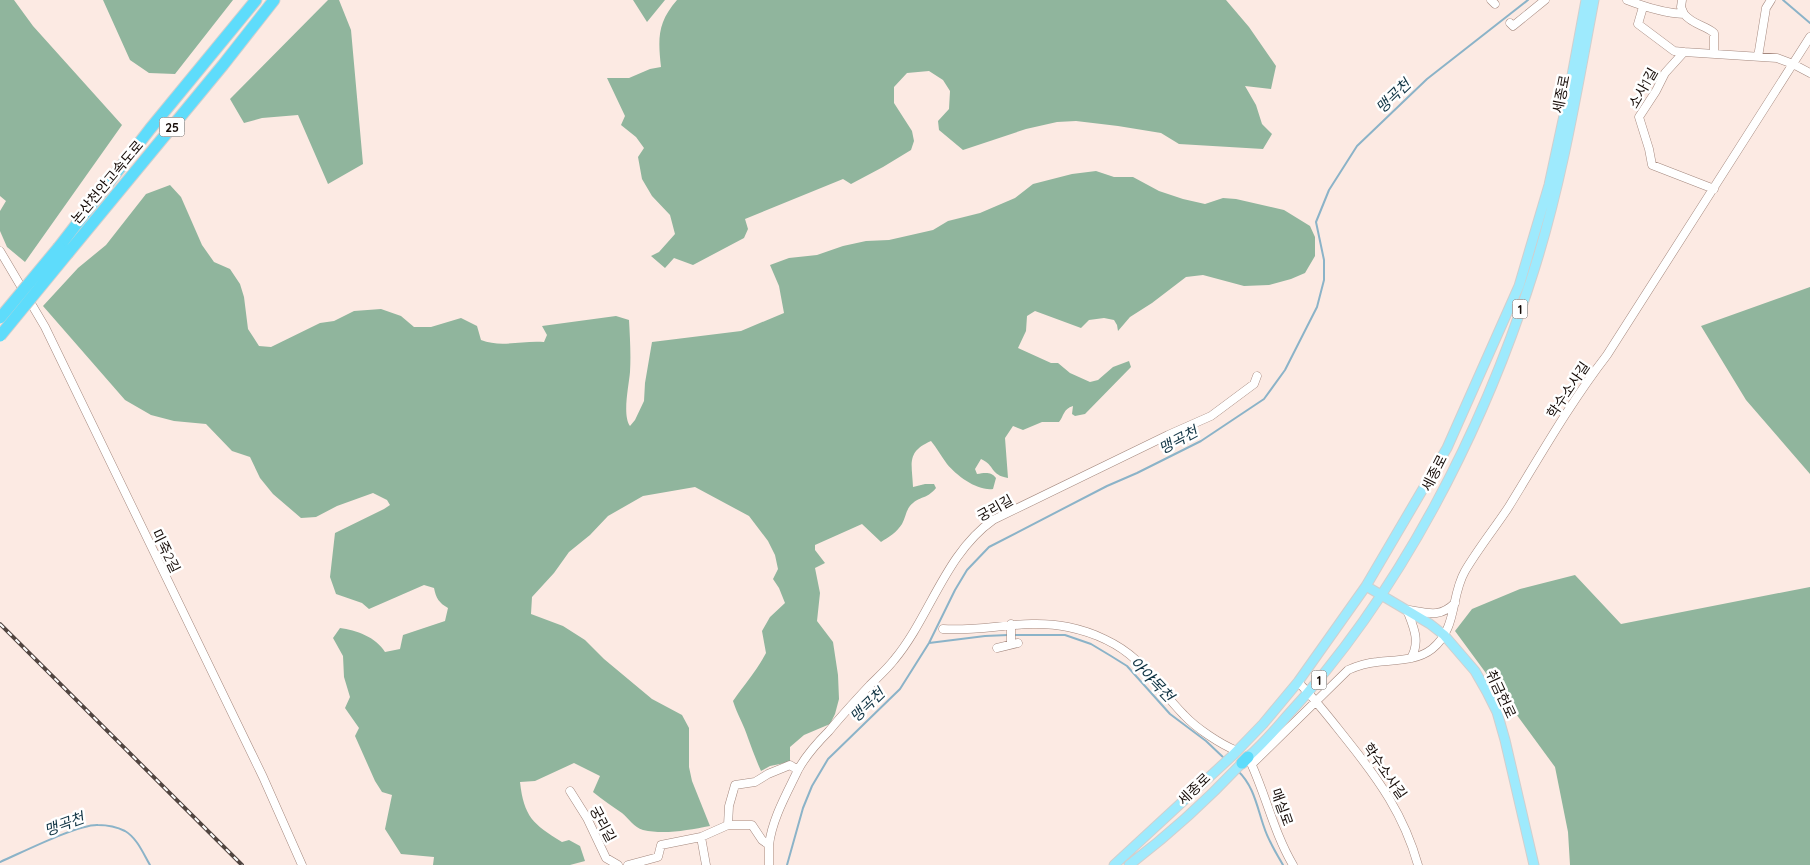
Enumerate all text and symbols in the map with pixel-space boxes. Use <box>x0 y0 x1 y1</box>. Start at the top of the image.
street label: 소사1길 <box>1624 65 1662 111</box>
water label: 맹곡천 <box>1372 73 1416 117</box>
street label: 세종로 <box>1548 73 1574 115</box>
road number: 25 <box>160 118 184 136</box>
street label: 논산천안고속도로 <box>67 137 147 227</box>
road number: 1 <box>1512 300 1528 318</box>
street label: 학수소사길 <box>1543 358 1593 422</box>
water label: 맹곡천 <box>1155 421 1203 458</box>
street label: 세종로 <box>1417 452 1451 494</box>
street label: 궁리길 <box>974 491 1016 525</box>
street label: 미죽2길 <box>148 526 184 576</box>
water label: 아야목천 <box>1126 653 1180 707</box>
street label: 취금헌로 <box>1482 667 1520 721</box>
road number: 1 <box>1312 670 1326 690</box>
water label: 맹곡천 <box>846 682 890 726</box>
street label: 학수소사길 <box>1359 739 1411 803</box>
street label: 세종로 <box>1174 769 1214 809</box>
street label: 매실로 <box>1267 786 1297 828</box>
street label: 궁리길 <box>586 803 620 845</box>
water label: 맹곡천 <box>41 807 89 840</box>

